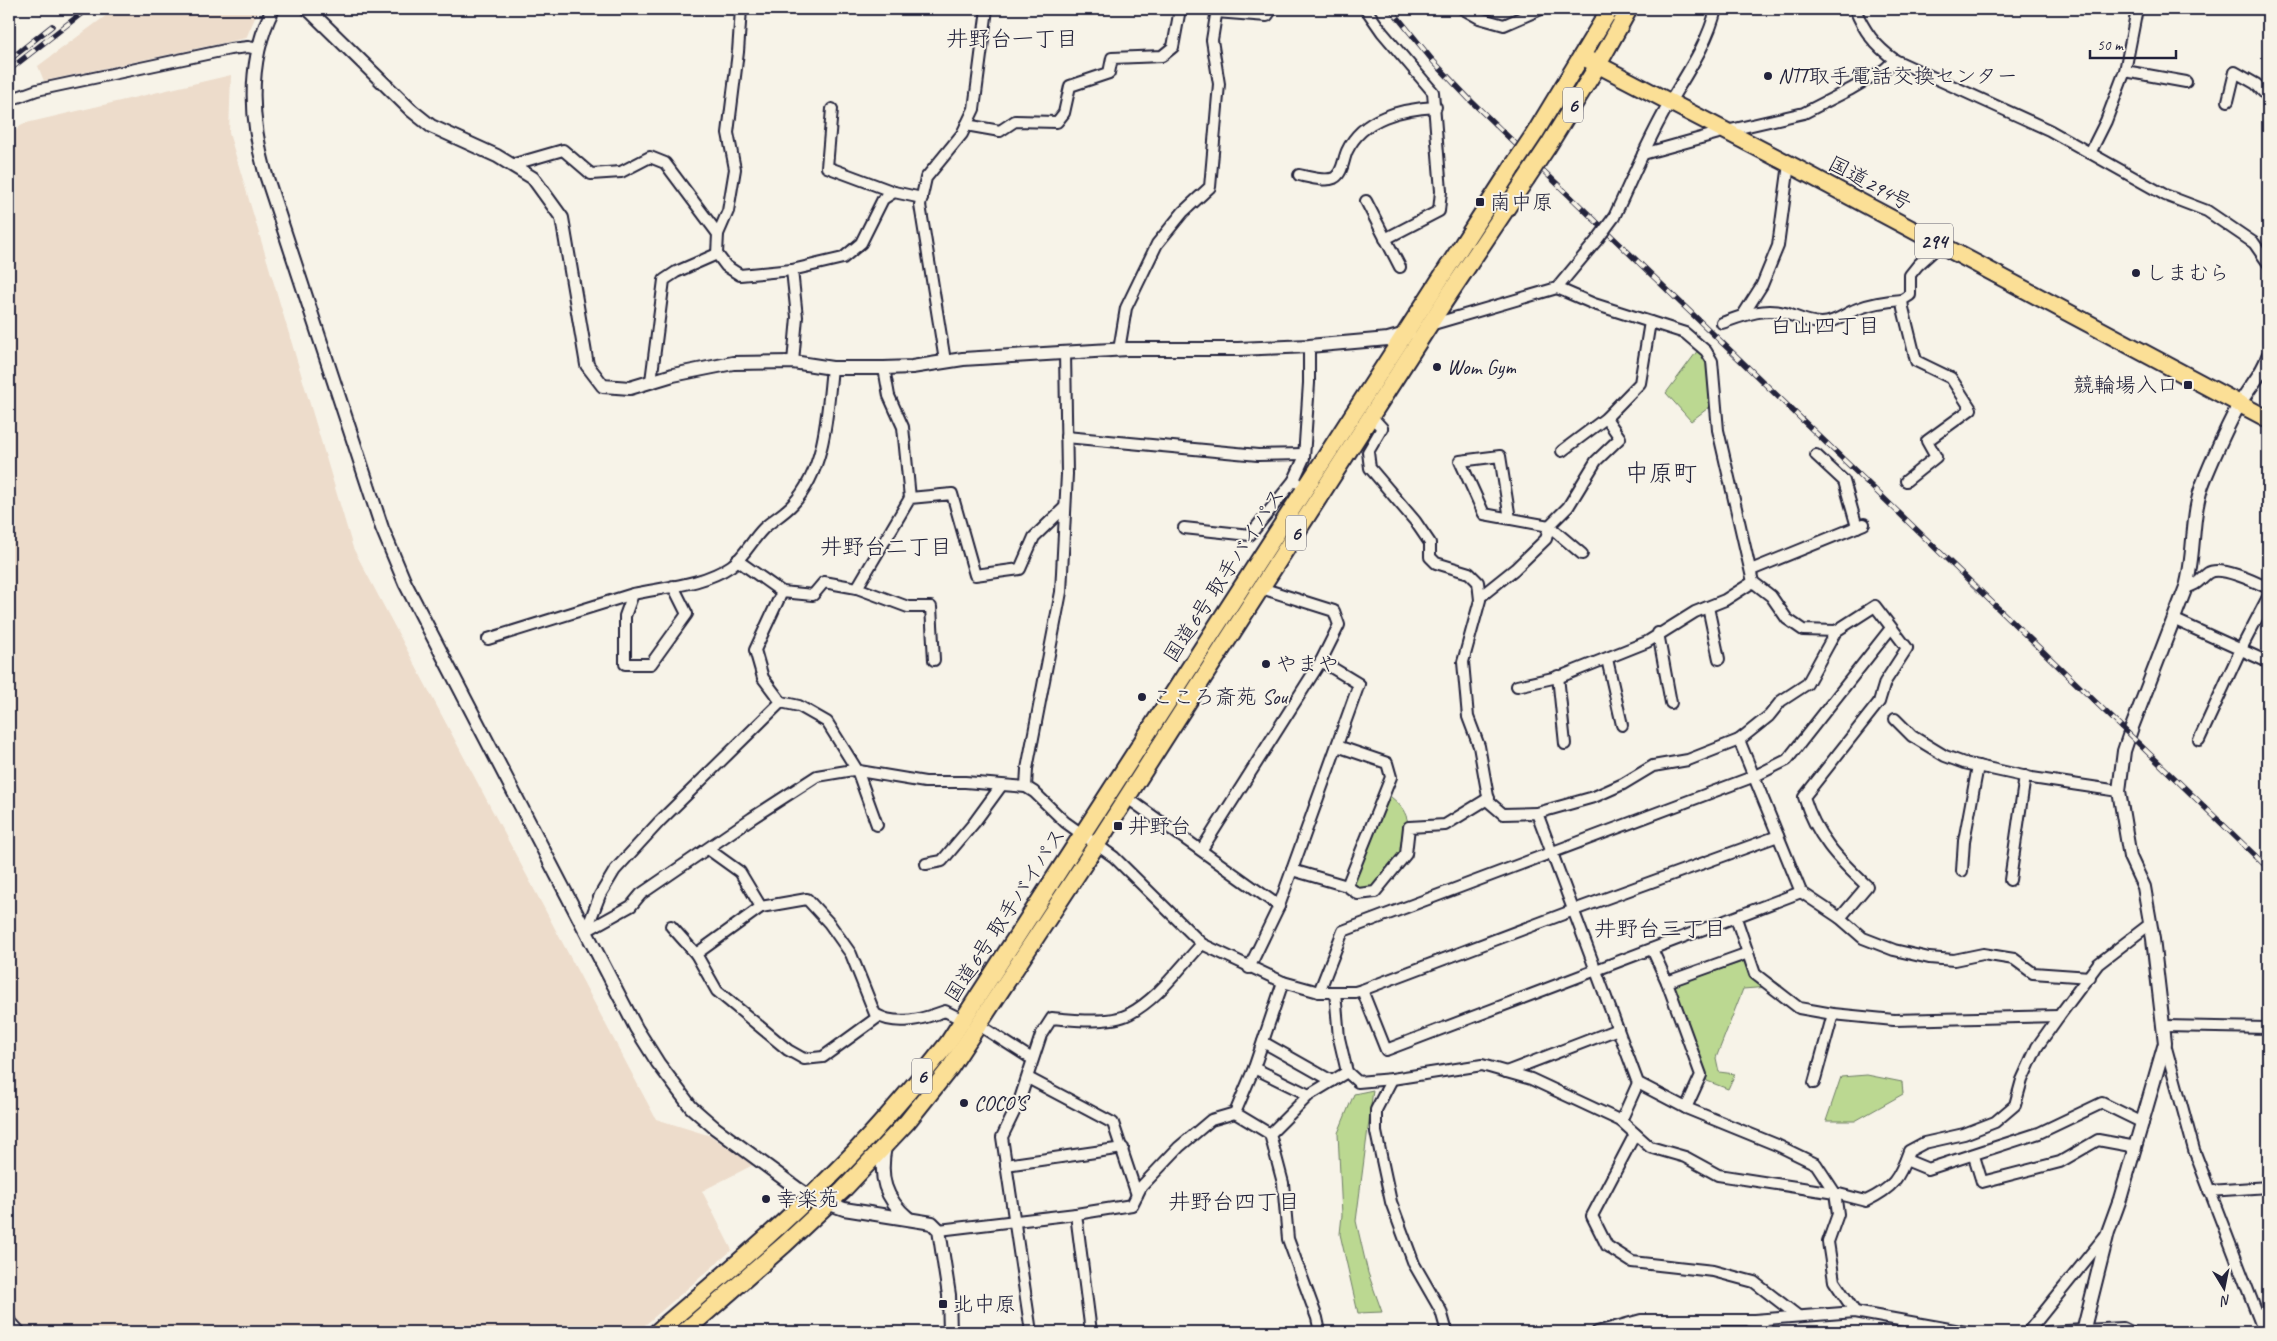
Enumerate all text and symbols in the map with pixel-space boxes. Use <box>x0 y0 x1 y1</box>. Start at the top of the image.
district label: 井野台一丁目 <box>946 25 1078 53</box>
scale bar <box>2090 28 2176 60</box>
text: 50 m <box>2097 36 2124 55</box>
place label: NTT取手電話交換センター <box>1778 63 2018 89</box>
marker: NTT取手電話交換センター <box>1762 70 1774 82</box>
road number: 6 <box>1563 88 1583 122</box>
street label: 国道294号 <box>1824 150 1916 216</box>
place label: 南中原 <box>1490 189 1553 215</box>
marker: 南中原 <box>1474 196 1486 208</box>
road number: 294 <box>1915 224 1953 258</box>
place label: しまむら <box>2146 260 2230 286</box>
marker: しまむら <box>2130 267 2142 279</box>
district label: 白山四丁目 <box>1770 312 1880 340</box>
place label: Wom Gym <box>1447 354 1517 380</box>
marker: Wom Gym <box>1431 361 1443 373</box>
place label: 競輪場入口 <box>2073 372 2178 398</box>
marker: 競輪場入口 <box>2182 379 2194 391</box>
district label: 中原町 <box>1625 458 1697 488</box>
street label: 国道6号 取手バイパス <box>1158 483 1290 667</box>
road number: 6 <box>1286 516 1306 550</box>
district label: 井野台二丁目 <box>820 533 952 561</box>
place label: やまや <box>1276 651 1339 677</box>
marker: やまや <box>1260 658 1272 670</box>
place label: こころ斎苑 Sou <box>1152 684 1288 710</box>
marker: こころ斎苑 Sou <box>1136 691 1148 703</box>
place label: 井野台 <box>1128 813 1191 839</box>
marker: 井野台 <box>1112 820 1124 832</box>
street label: 国道6号 取手バイパス <box>939 823 1071 1007</box>
district label: 井野台三丁目 <box>1594 915 1726 943</box>
road number: 6 <box>912 1058 932 1094</box>
place label: COCO’S <box>974 1090 1030 1116</box>
marker: COCO’S <box>958 1097 970 1109</box>
place label: 幸楽苑 <box>776 1186 839 1212</box>
district label: 井野台四丁目 <box>1168 1188 1300 1216</box>
marker: 幸楽苑 <box>760 1193 772 1205</box>
north arrow <box>2200 1264 2250 1314</box>
place label: 北中原 <box>953 1291 1016 1317</box>
text: N <box>2218 1291 2232 1310</box>
marker: 北中原 <box>937 1298 949 1310</box>

